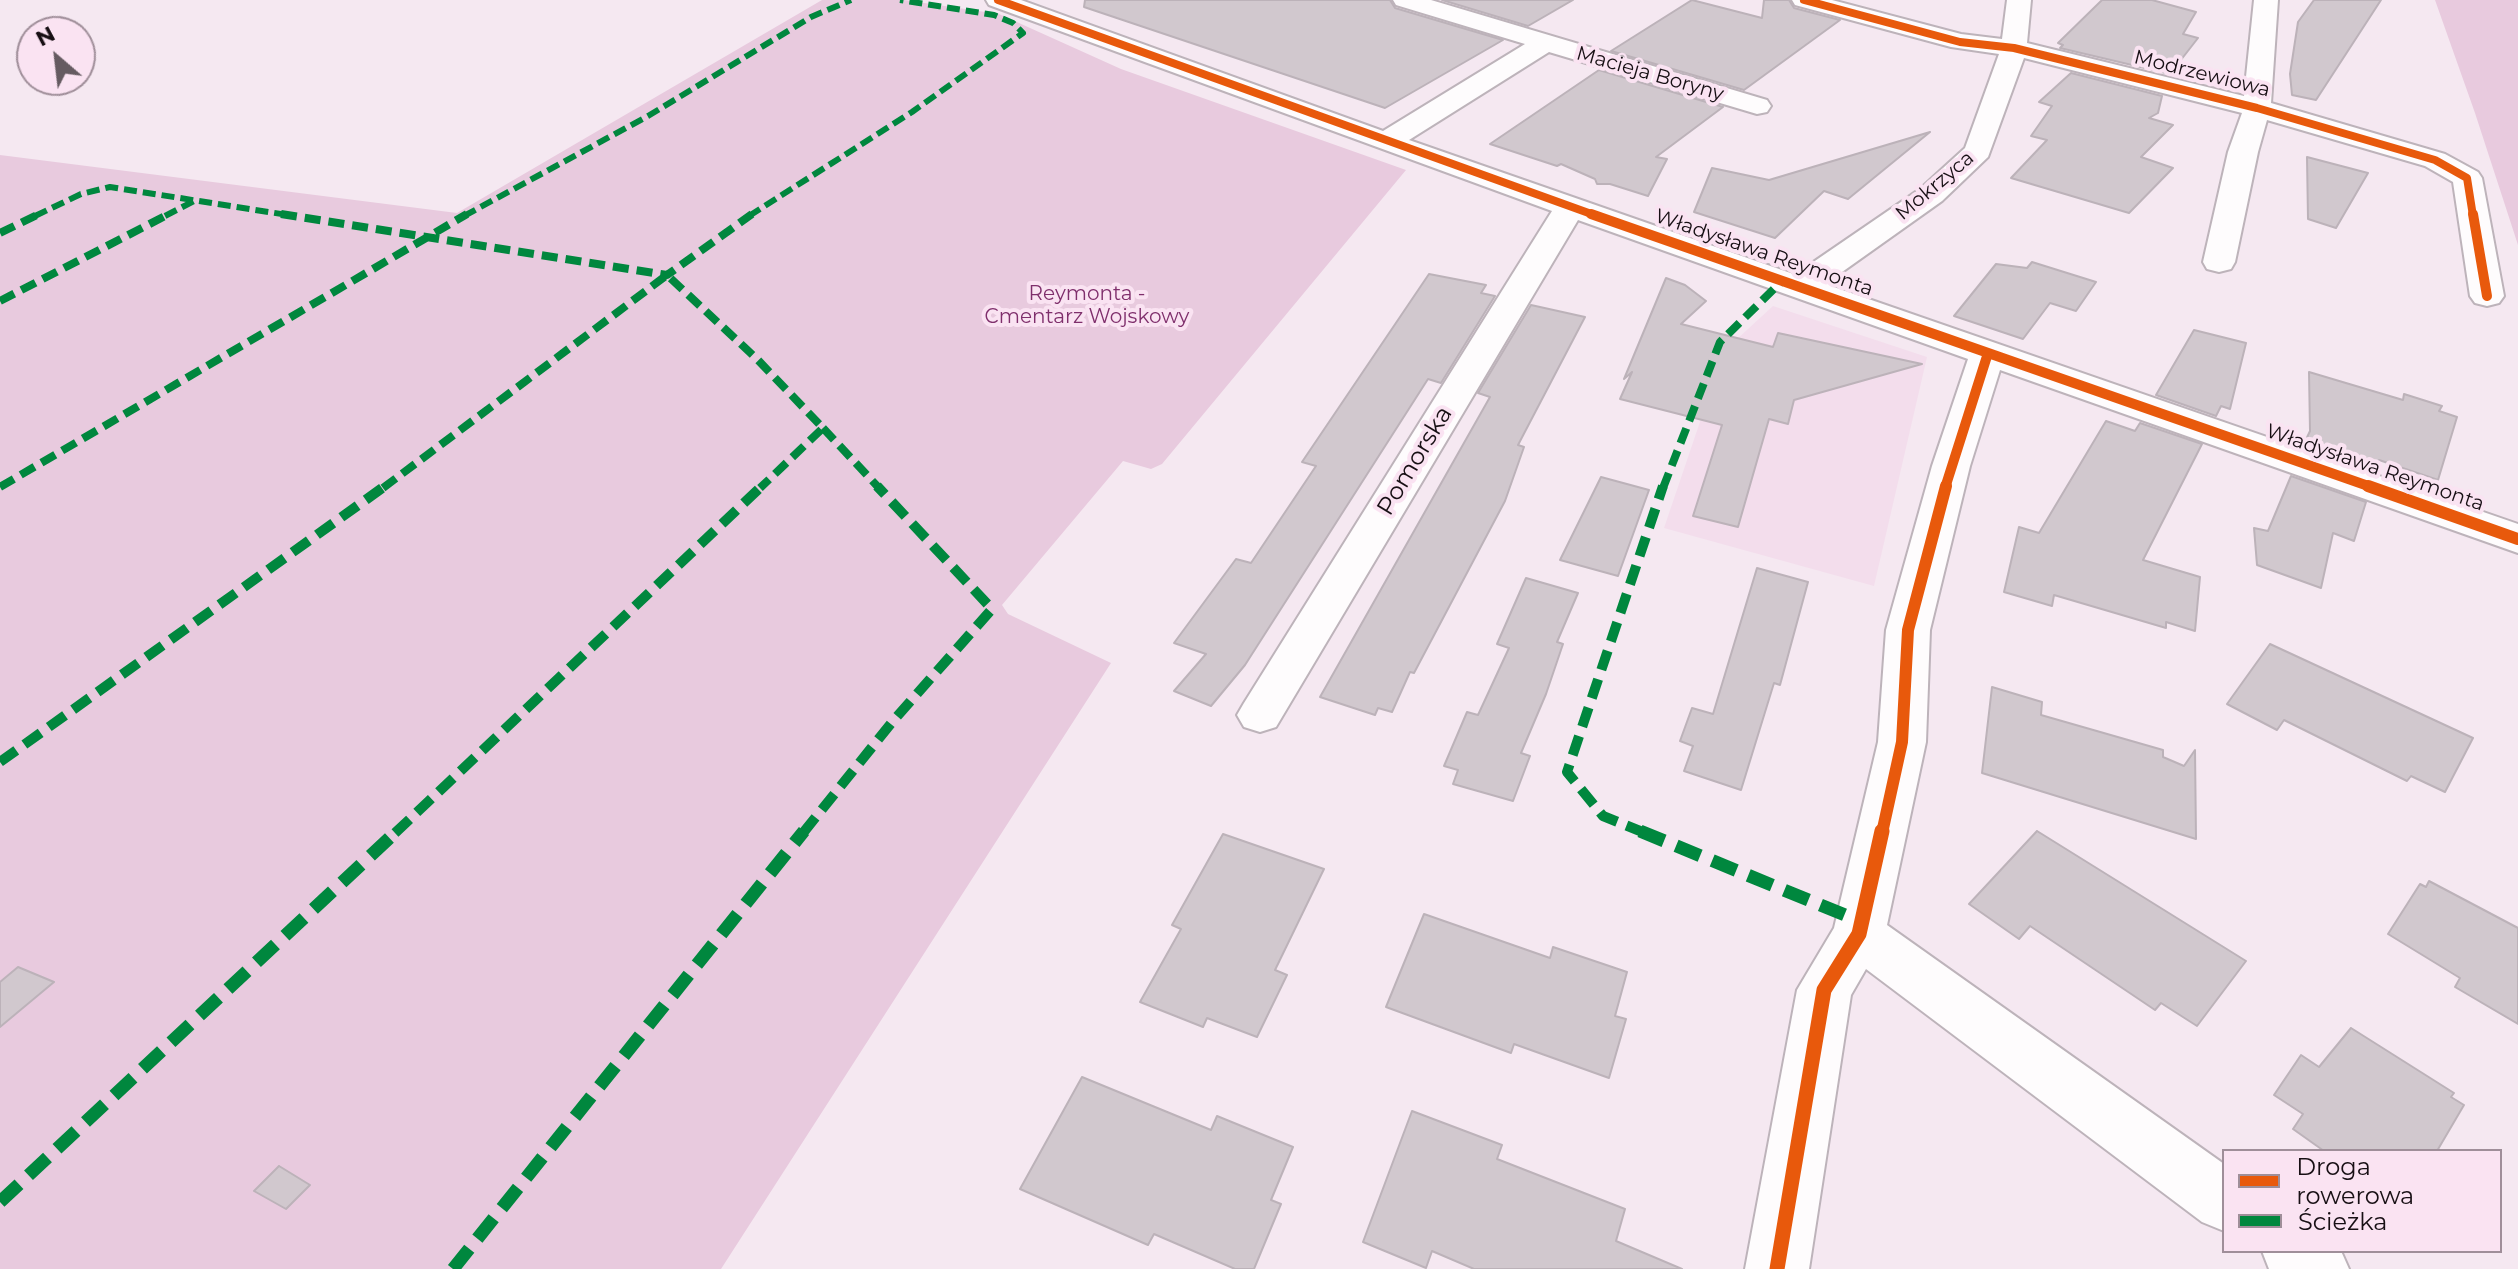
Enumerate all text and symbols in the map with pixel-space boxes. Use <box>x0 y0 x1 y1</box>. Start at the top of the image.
north arrow <box>16 16 96 96</box>
text: N <box>31 20 60 52</box>
street label: Macieja Boryny <box>1574 41 1726 107</box>
street label: Modrzewiowa <box>2132 46 2272 102</box>
street label: Mokrzyca <box>1891 146 1979 226</box>
street label: Władysława Reymonta <box>1652 204 1876 302</box>
park label: Reymonta - Cmentarz Wojskowy <box>985 282 1189 329</box>
street label: Pomorska <box>1371 401 1459 521</box>
street label: Władysława Reymonta <box>2263 419 2487 517</box>
legend <box>2222 1149 2502 1253</box>
text: Droga rowerowa <box>2296 1152 2414 1210</box>
text: Ścieżka <box>2298 1207 2387 1236</box>

